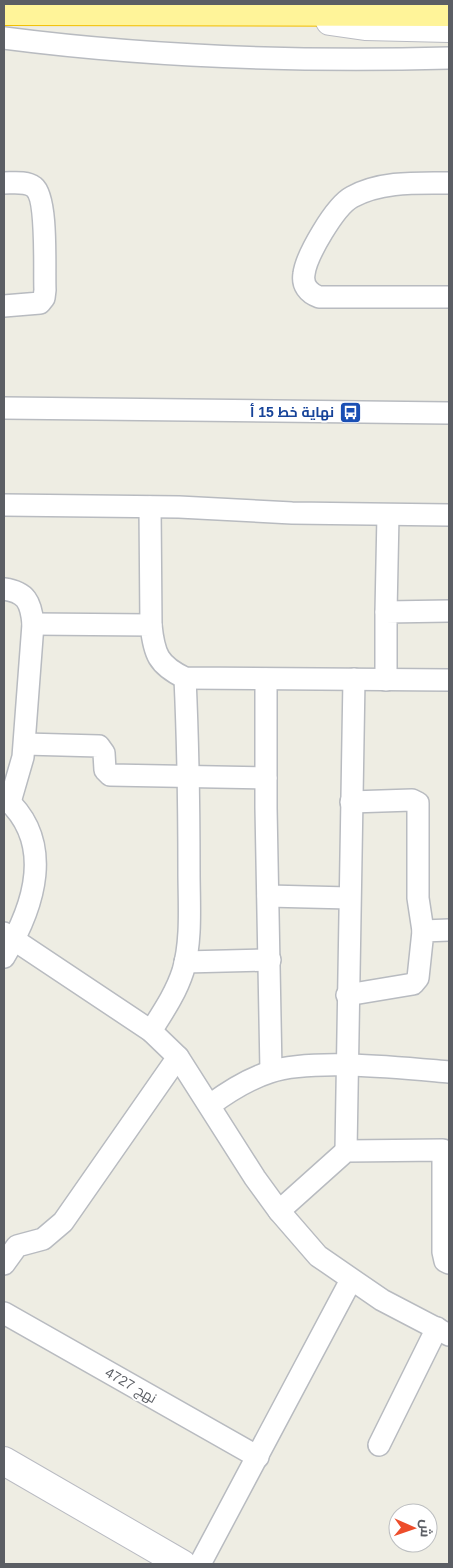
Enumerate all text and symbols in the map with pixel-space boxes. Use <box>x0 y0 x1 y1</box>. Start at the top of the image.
bus stop icon: نهاية خط 15 أ <box>338 400 362 424</box>
place label: نهاية خط 15 أ <box>250 403 334 421</box>
street label: نهج 4727 <box>102 1364 160 1407</box>
north arrow <box>388 1503 438 1553</box>
text: ش <box>417 1519 434 1538</box>

